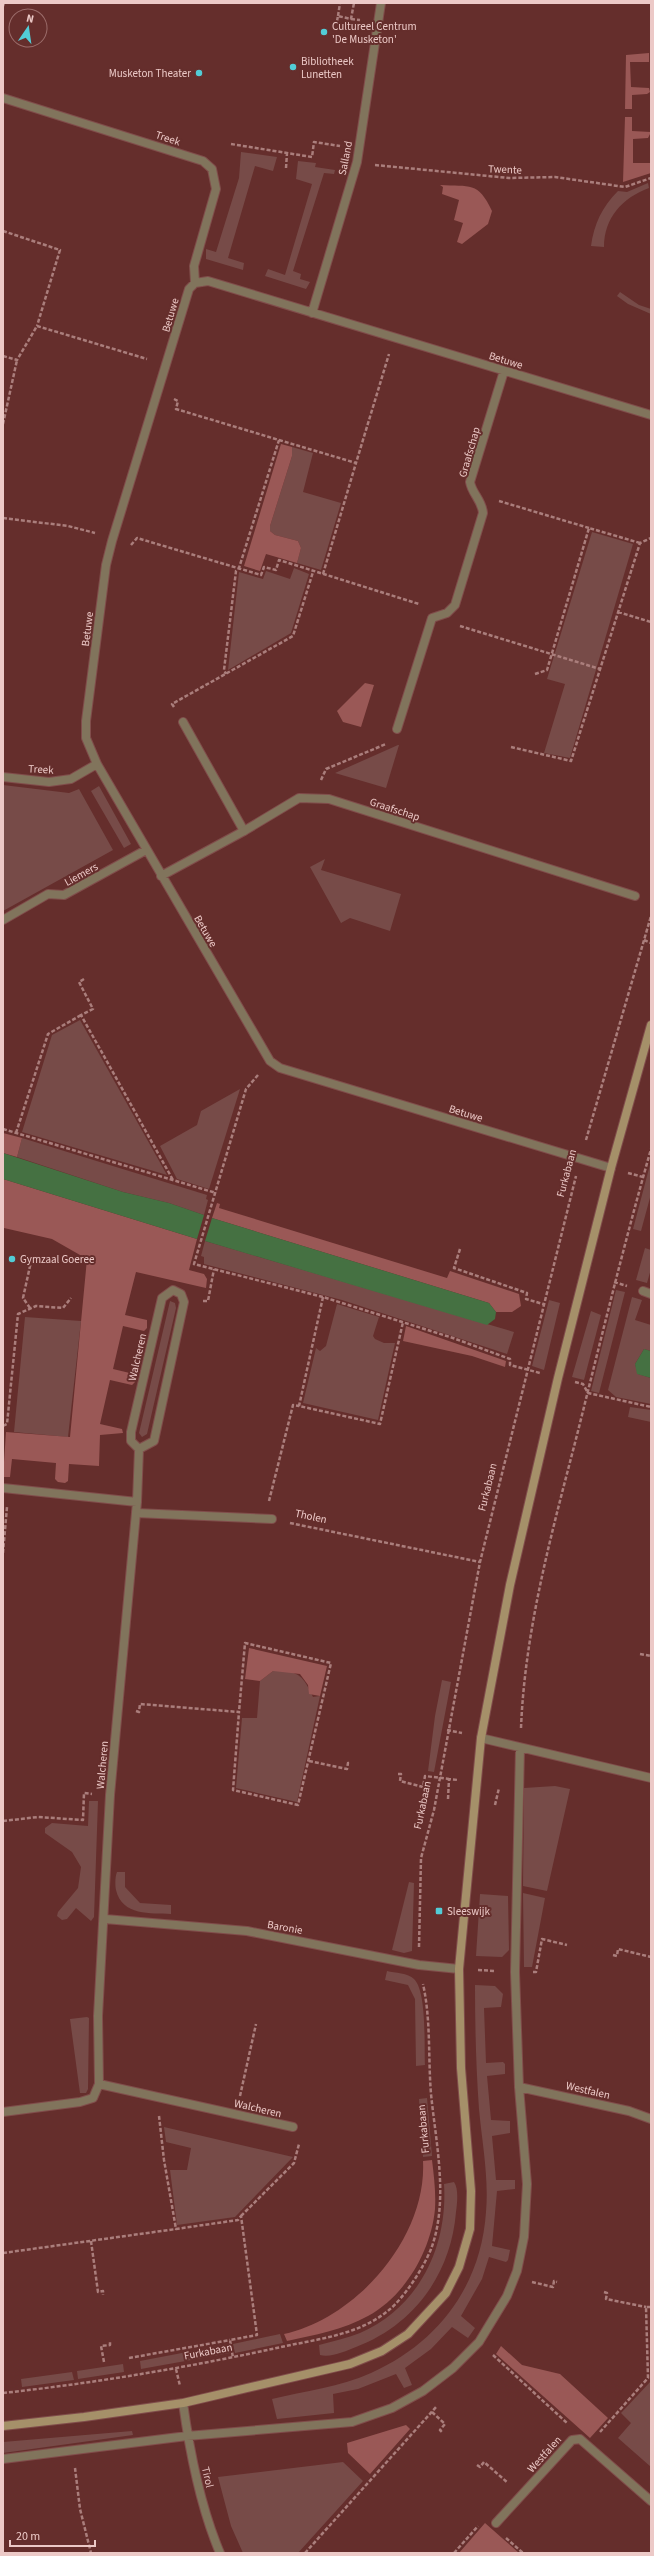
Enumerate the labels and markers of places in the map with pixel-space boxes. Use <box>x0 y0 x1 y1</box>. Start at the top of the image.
place label: Cultureel Centrum 'De Musketon' <box>332 19 417 47</box>
marker: Cultureel Centrum 'De Musketon' <box>319 27 329 37</box>
place label: Bibliotheek Lunetten <box>301 54 354 82</box>
marker: Bibliotheek Lunetten <box>288 62 298 72</box>
place label: Musketon Theater <box>109 66 191 81</box>
marker: Musketon Theater <box>194 68 204 78</box>
place label: Gymzaal Goeree <box>20 1252 95 1267</box>
marker: Gymzaal Goeree <box>7 1254 17 1264</box>
place label: Sleeswijk <box>447 1904 491 1919</box>
marker: Sleeswijk <box>434 1906 444 1916</box>

